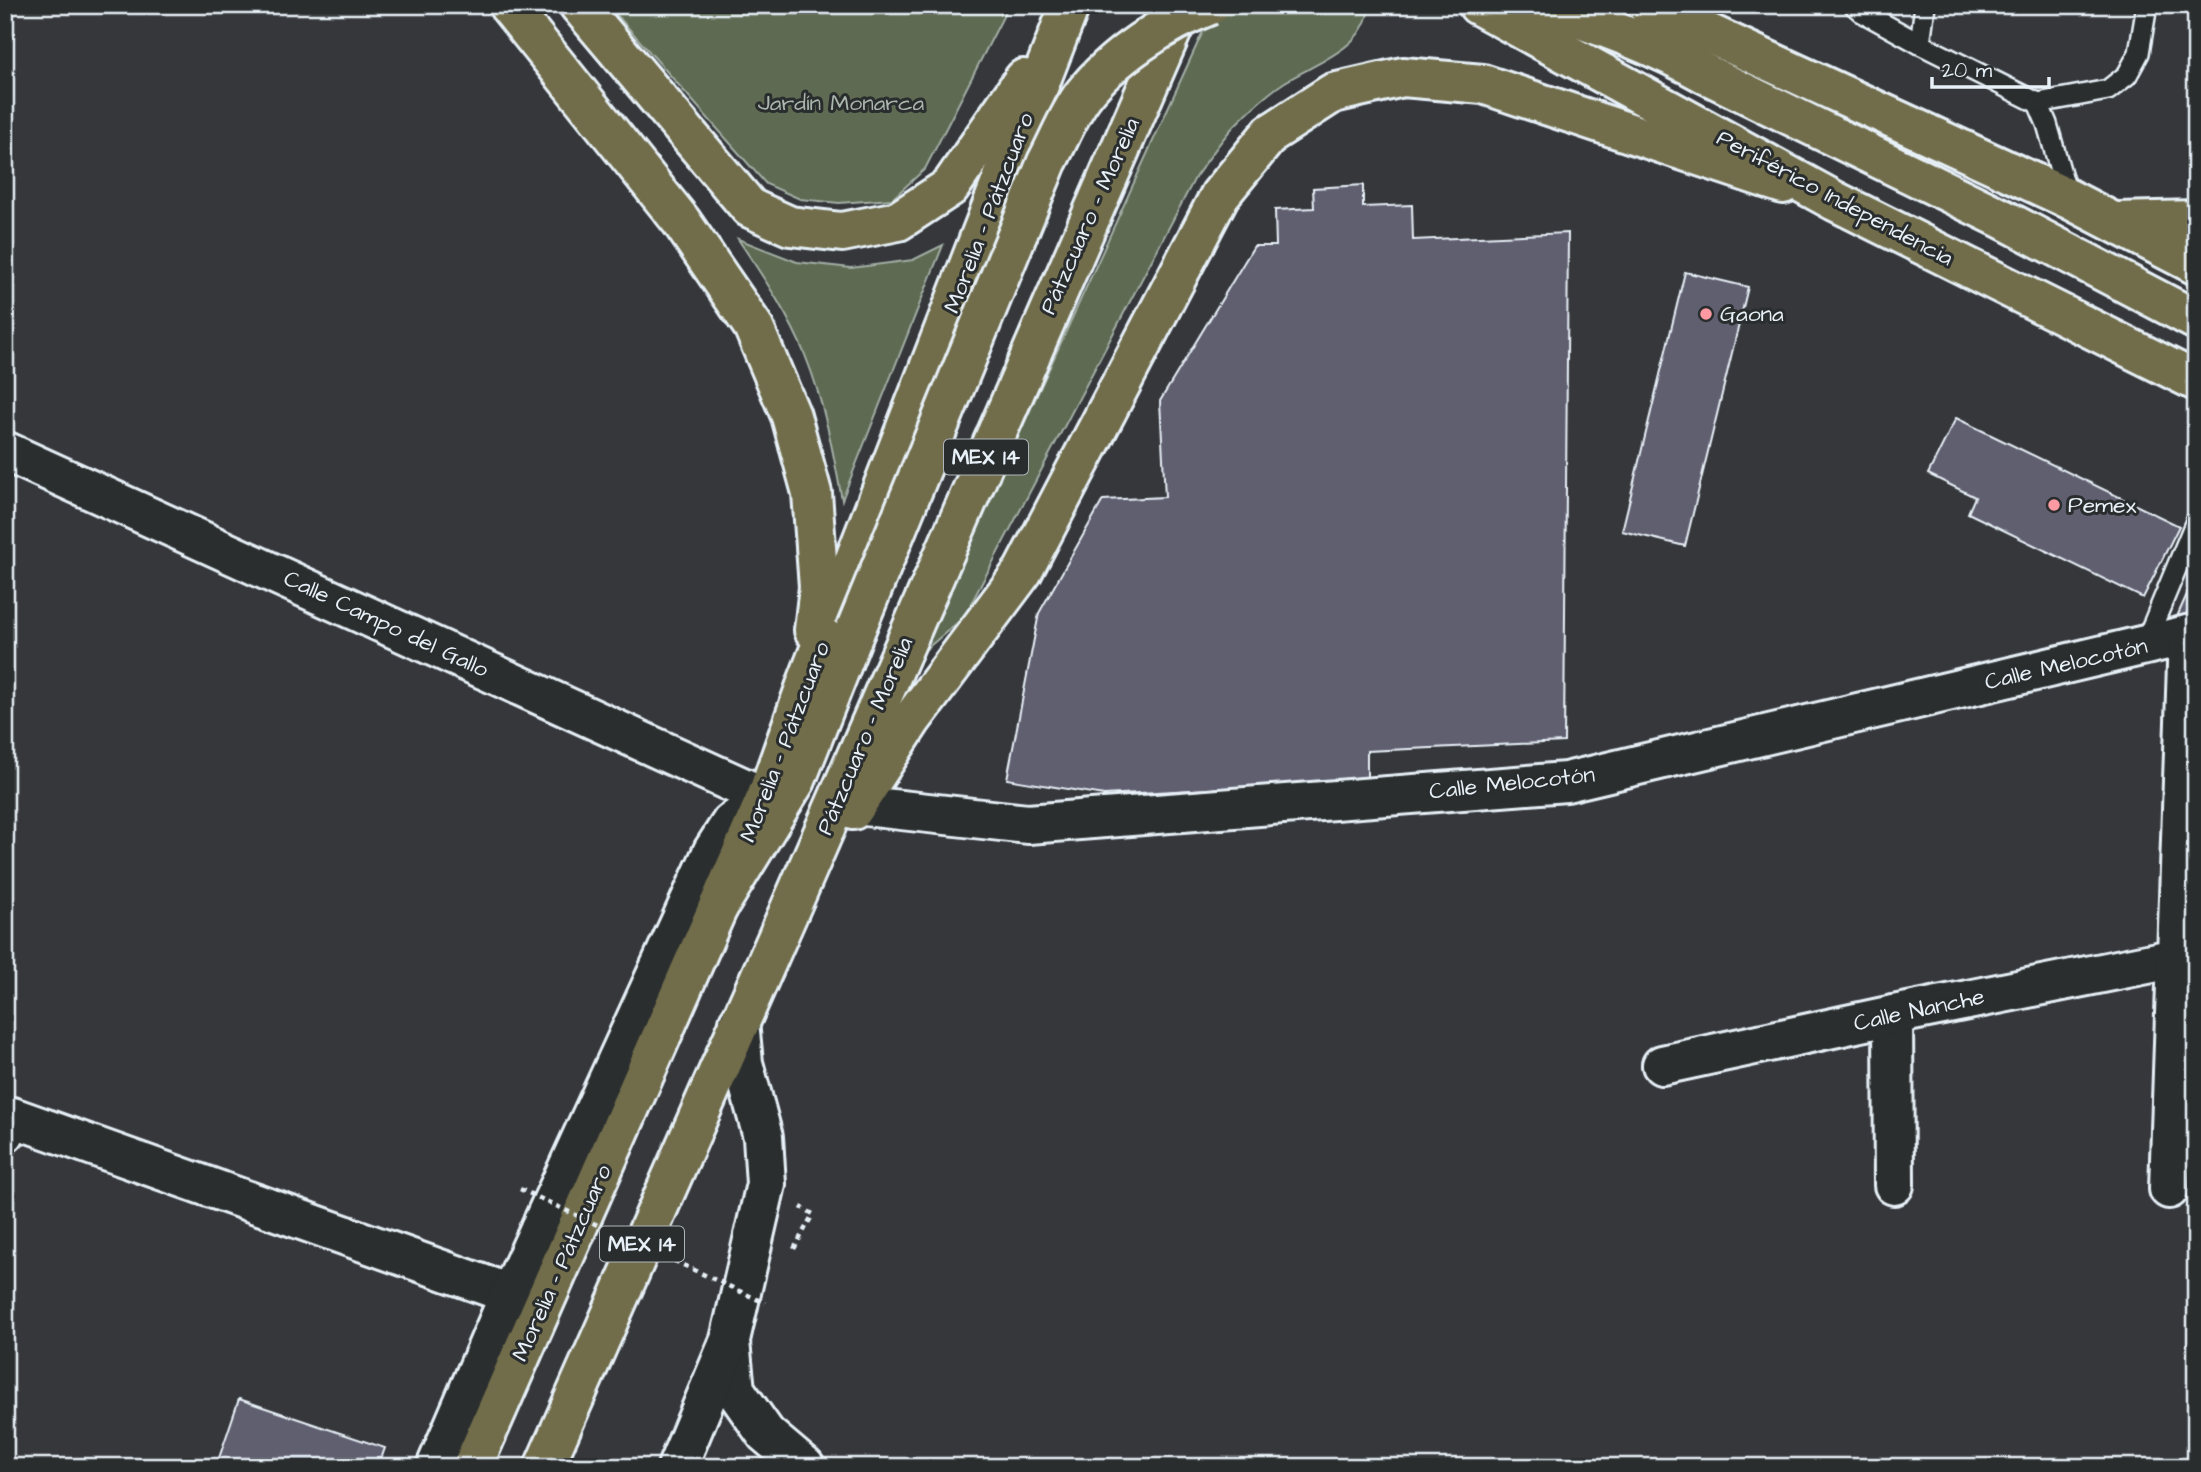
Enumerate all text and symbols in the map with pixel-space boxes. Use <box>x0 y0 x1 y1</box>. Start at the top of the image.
scale bar <box>1932 46 2049 90</box>
text: 20 m <box>1942 56 1993 85</box>
park label: Jardín Monarca <box>758 87 925 119</box>
street label: Morelia - Pátzcuaro <box>936 108 1042 318</box>
street label: Pátzcuaro - Morelia <box>1032 112 1148 319</box>
street label: Periférico Independencia <box>1711 122 1959 274</box>
place label: Gaona <box>1720 298 1784 330</box>
marker: Gaona <box>1698 306 1714 322</box>
road number: MEX 14 <box>944 440 1028 475</box>
place label: Pemex <box>2068 489 2136 521</box>
marker: Pemex <box>2046 497 2062 513</box>
street label: Calle Campo del Gallo <box>278 562 494 686</box>
street label: Calle Melocotón <box>1981 630 2151 698</box>
street label: Pátzcuaro - Morelia <box>809 632 921 840</box>
street label: Morelia - Pátzcuaro <box>732 637 838 847</box>
street label: Calle Melocotón <box>1428 758 1596 808</box>
street label: Calle Nanche <box>1851 981 1987 1039</box>
street label: Morelia - Pátzcuaro <box>504 1160 620 1366</box>
road number: MEX 14 <box>600 1226 684 1262</box>

